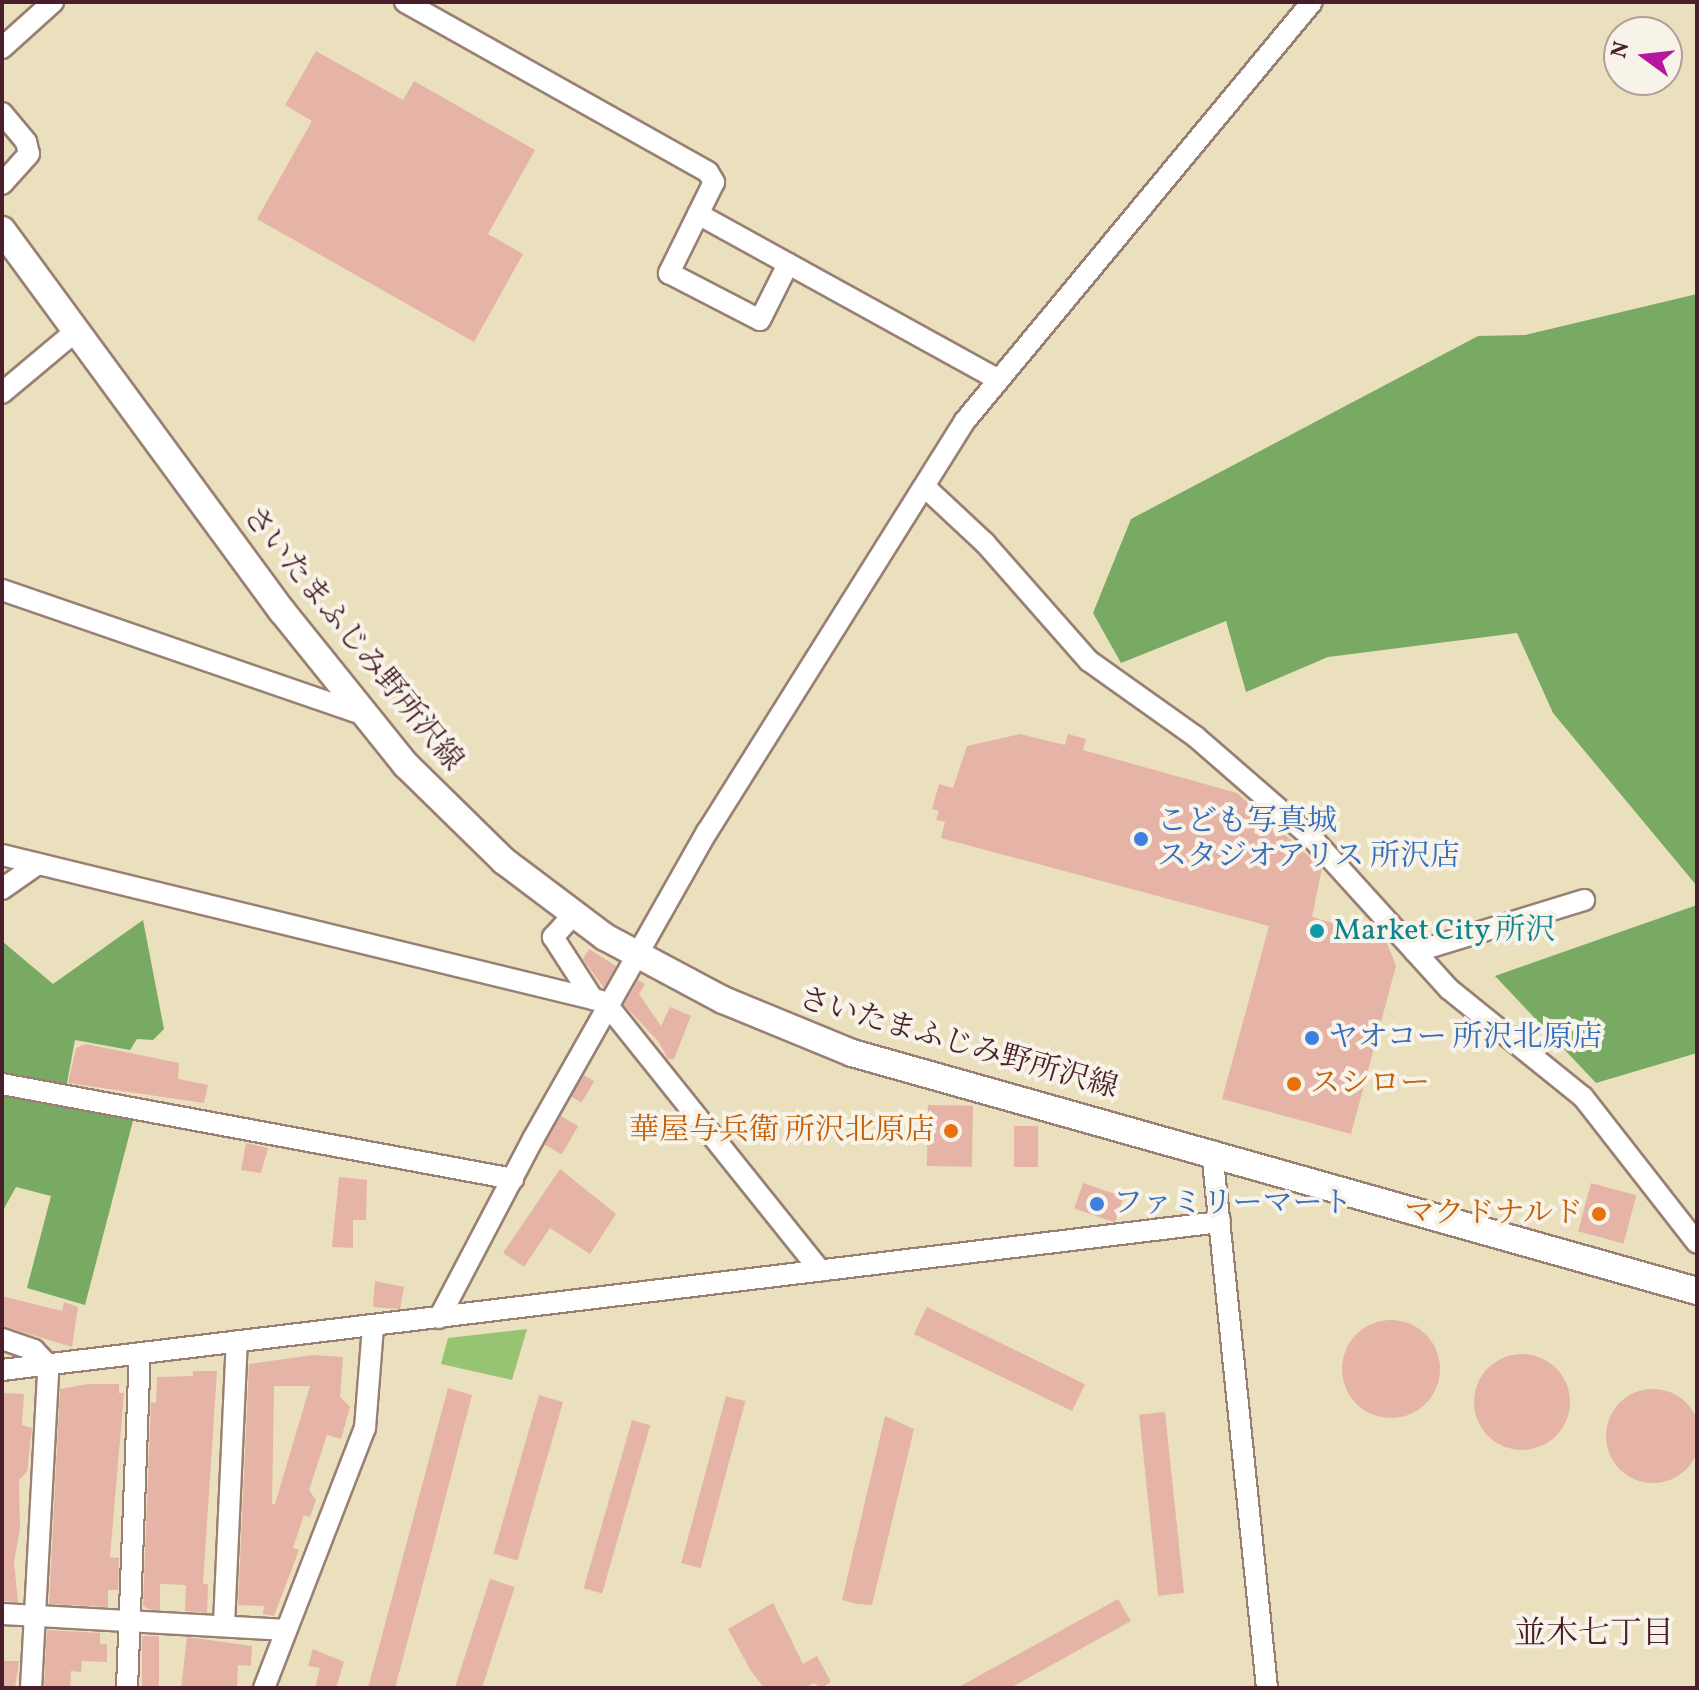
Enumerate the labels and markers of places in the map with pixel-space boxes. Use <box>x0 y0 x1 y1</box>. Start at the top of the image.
place label: こども写真城 スタジオアリス 所沢店 <box>1157 804 1463 874</box>
marker: こども写真城 スタジオアリス 所沢店 <box>1132 830 1150 848</box>
place label: Market City 所沢 <box>1333 913 1556 949</box>
marker: Market City 所沢 <box>1308 922 1326 940</box>
place label: ヤオコー 所沢北原店 <box>1328 1020 1604 1056</box>
marker: ヤオコー 所沢北原店 <box>1303 1029 1321 1047</box>
place label: スシロー <box>1310 1066 1430 1102</box>
marker: スシロー <box>1285 1075 1303 1093</box>
place label: 華屋与兵衛 所沢北原店 <box>629 1113 935 1149</box>
marker: 華屋与兵衛 所沢北原店 <box>942 1122 960 1140</box>
place label: ファミリーマート <box>1113 1186 1353 1222</box>
marker: ファミリーマート <box>1088 1195 1106 1213</box>
place label: マクドナルド <box>1403 1196 1583 1232</box>
marker: マクドナルド <box>1590 1205 1608 1223</box>

